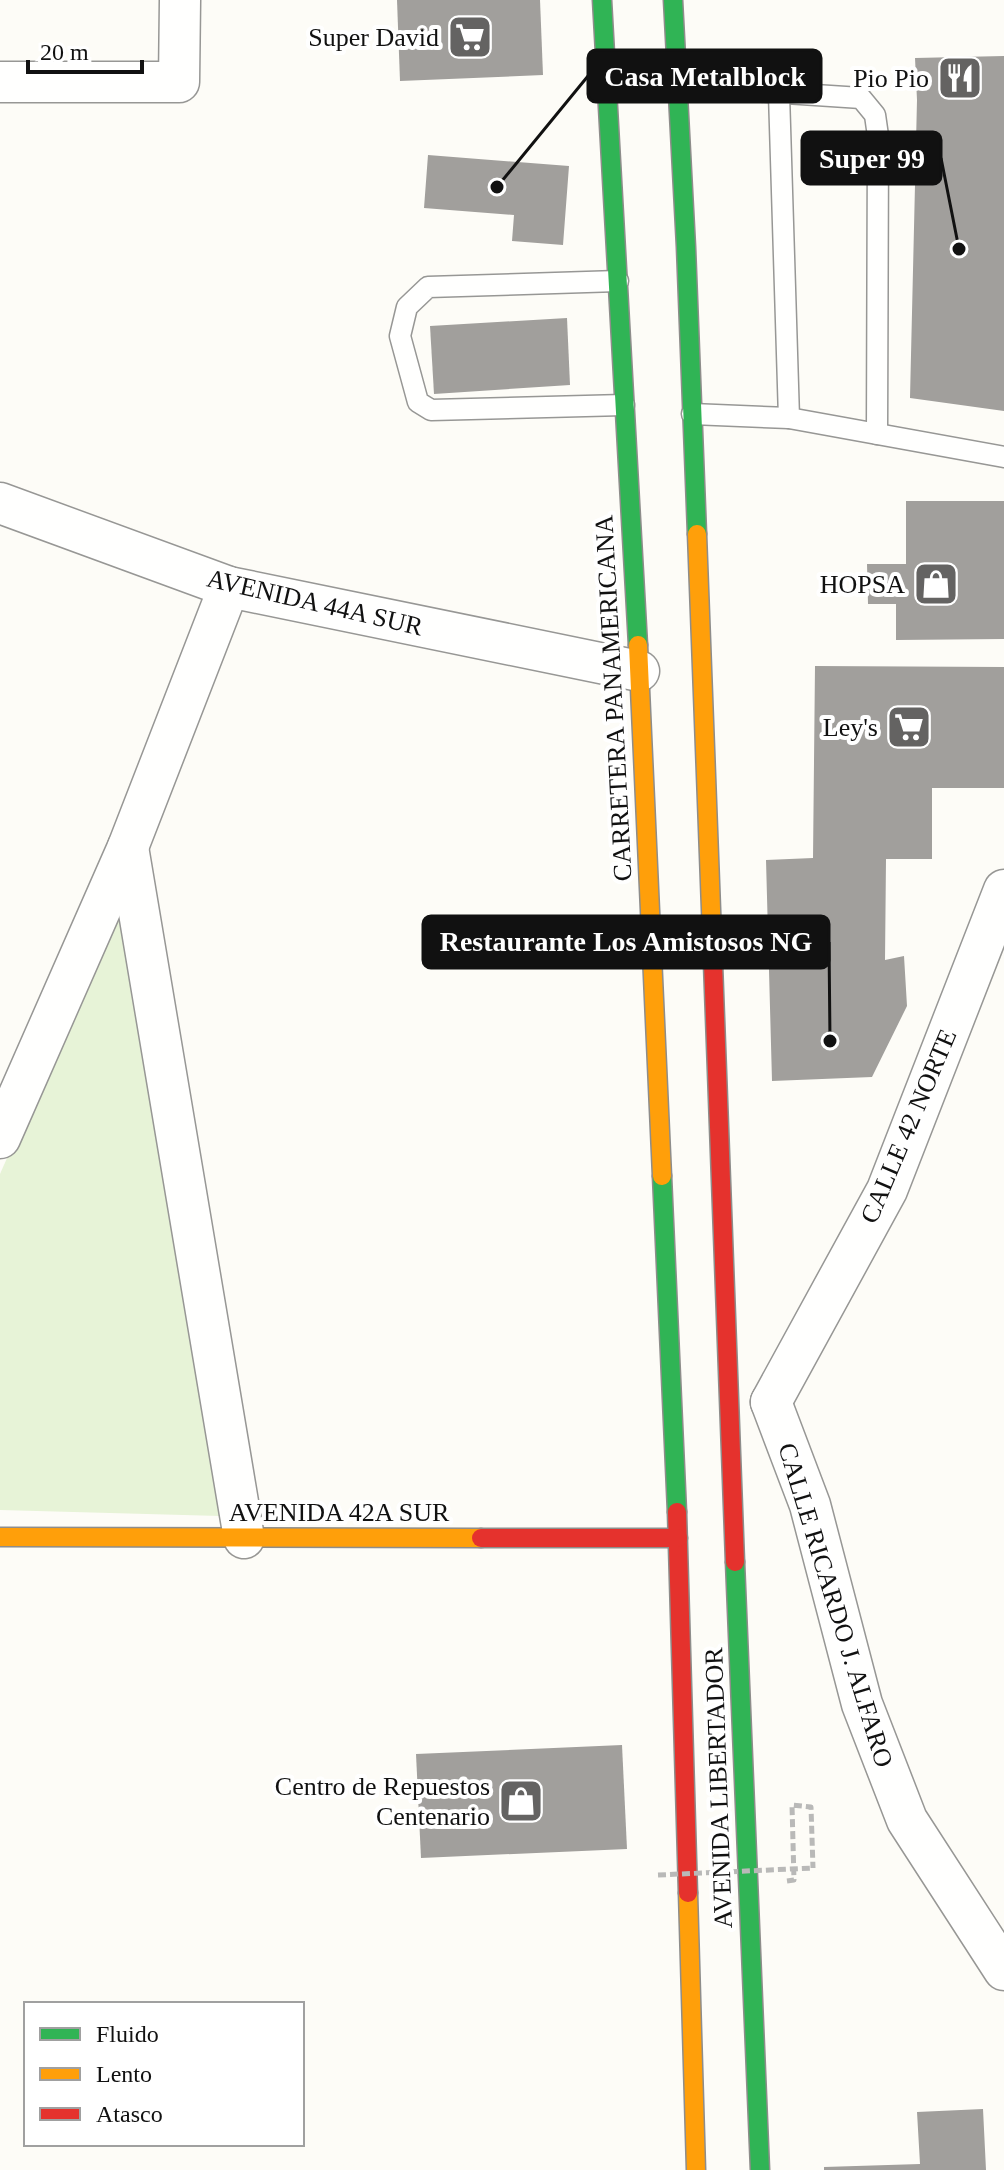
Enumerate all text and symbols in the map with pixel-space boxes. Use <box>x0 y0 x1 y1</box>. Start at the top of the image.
supermarket icon: Super David <box>446 13 494 61</box>
place label: Super David <box>308 23 439 52</box>
scale bar <box>28 24 142 74</box>
text: 20 m <box>40 39 89 65</box>
callout: Casa Metalblock <box>588 50 821 102</box>
restaurant icon: Pio Pio <box>936 54 984 102</box>
text: Casa Metalblock <box>604 61 806 92</box>
place label: Pio Pio <box>853 64 929 93</box>
callout: Super 99 <box>802 132 941 184</box>
text: Super 99 <box>819 143 925 174</box>
street label: CARRETERA PANAMERICANA <box>589 514 638 882</box>
shop icon: HOPSA <box>912 560 960 608</box>
street label: AVENIDA 44A SUR <box>204 564 426 642</box>
place label: HOPSA <box>820 570 905 599</box>
supermarket icon: Ley's <box>885 703 933 751</box>
place label: Ley's <box>823 713 878 742</box>
callout: Restaurante Los Amistosos NG <box>423 916 829 968</box>
text: Restaurante Los Amistosos NG <box>440 926 812 957</box>
street label: CALLE 42 NORTE <box>855 1025 962 1228</box>
street label: CALLE RICARDO J. ALFARO <box>772 1440 899 1771</box>
street label: AVENIDA 42A SUR <box>229 1498 450 1527</box>
street label: AVENIDA LIBERTADOR <box>699 1646 738 1929</box>
place label: Centro de Repuestos Centenario <box>275 1772 490 1831</box>
shop icon: Centro de Repuestos Centenario <box>497 1777 545 1825</box>
legend <box>24 2002 304 2146</box>
text: Fluido <box>96 2021 159 2047</box>
text: Lento <box>96 2061 152 2087</box>
text: Atasco <box>96 2101 163 2127</box>

